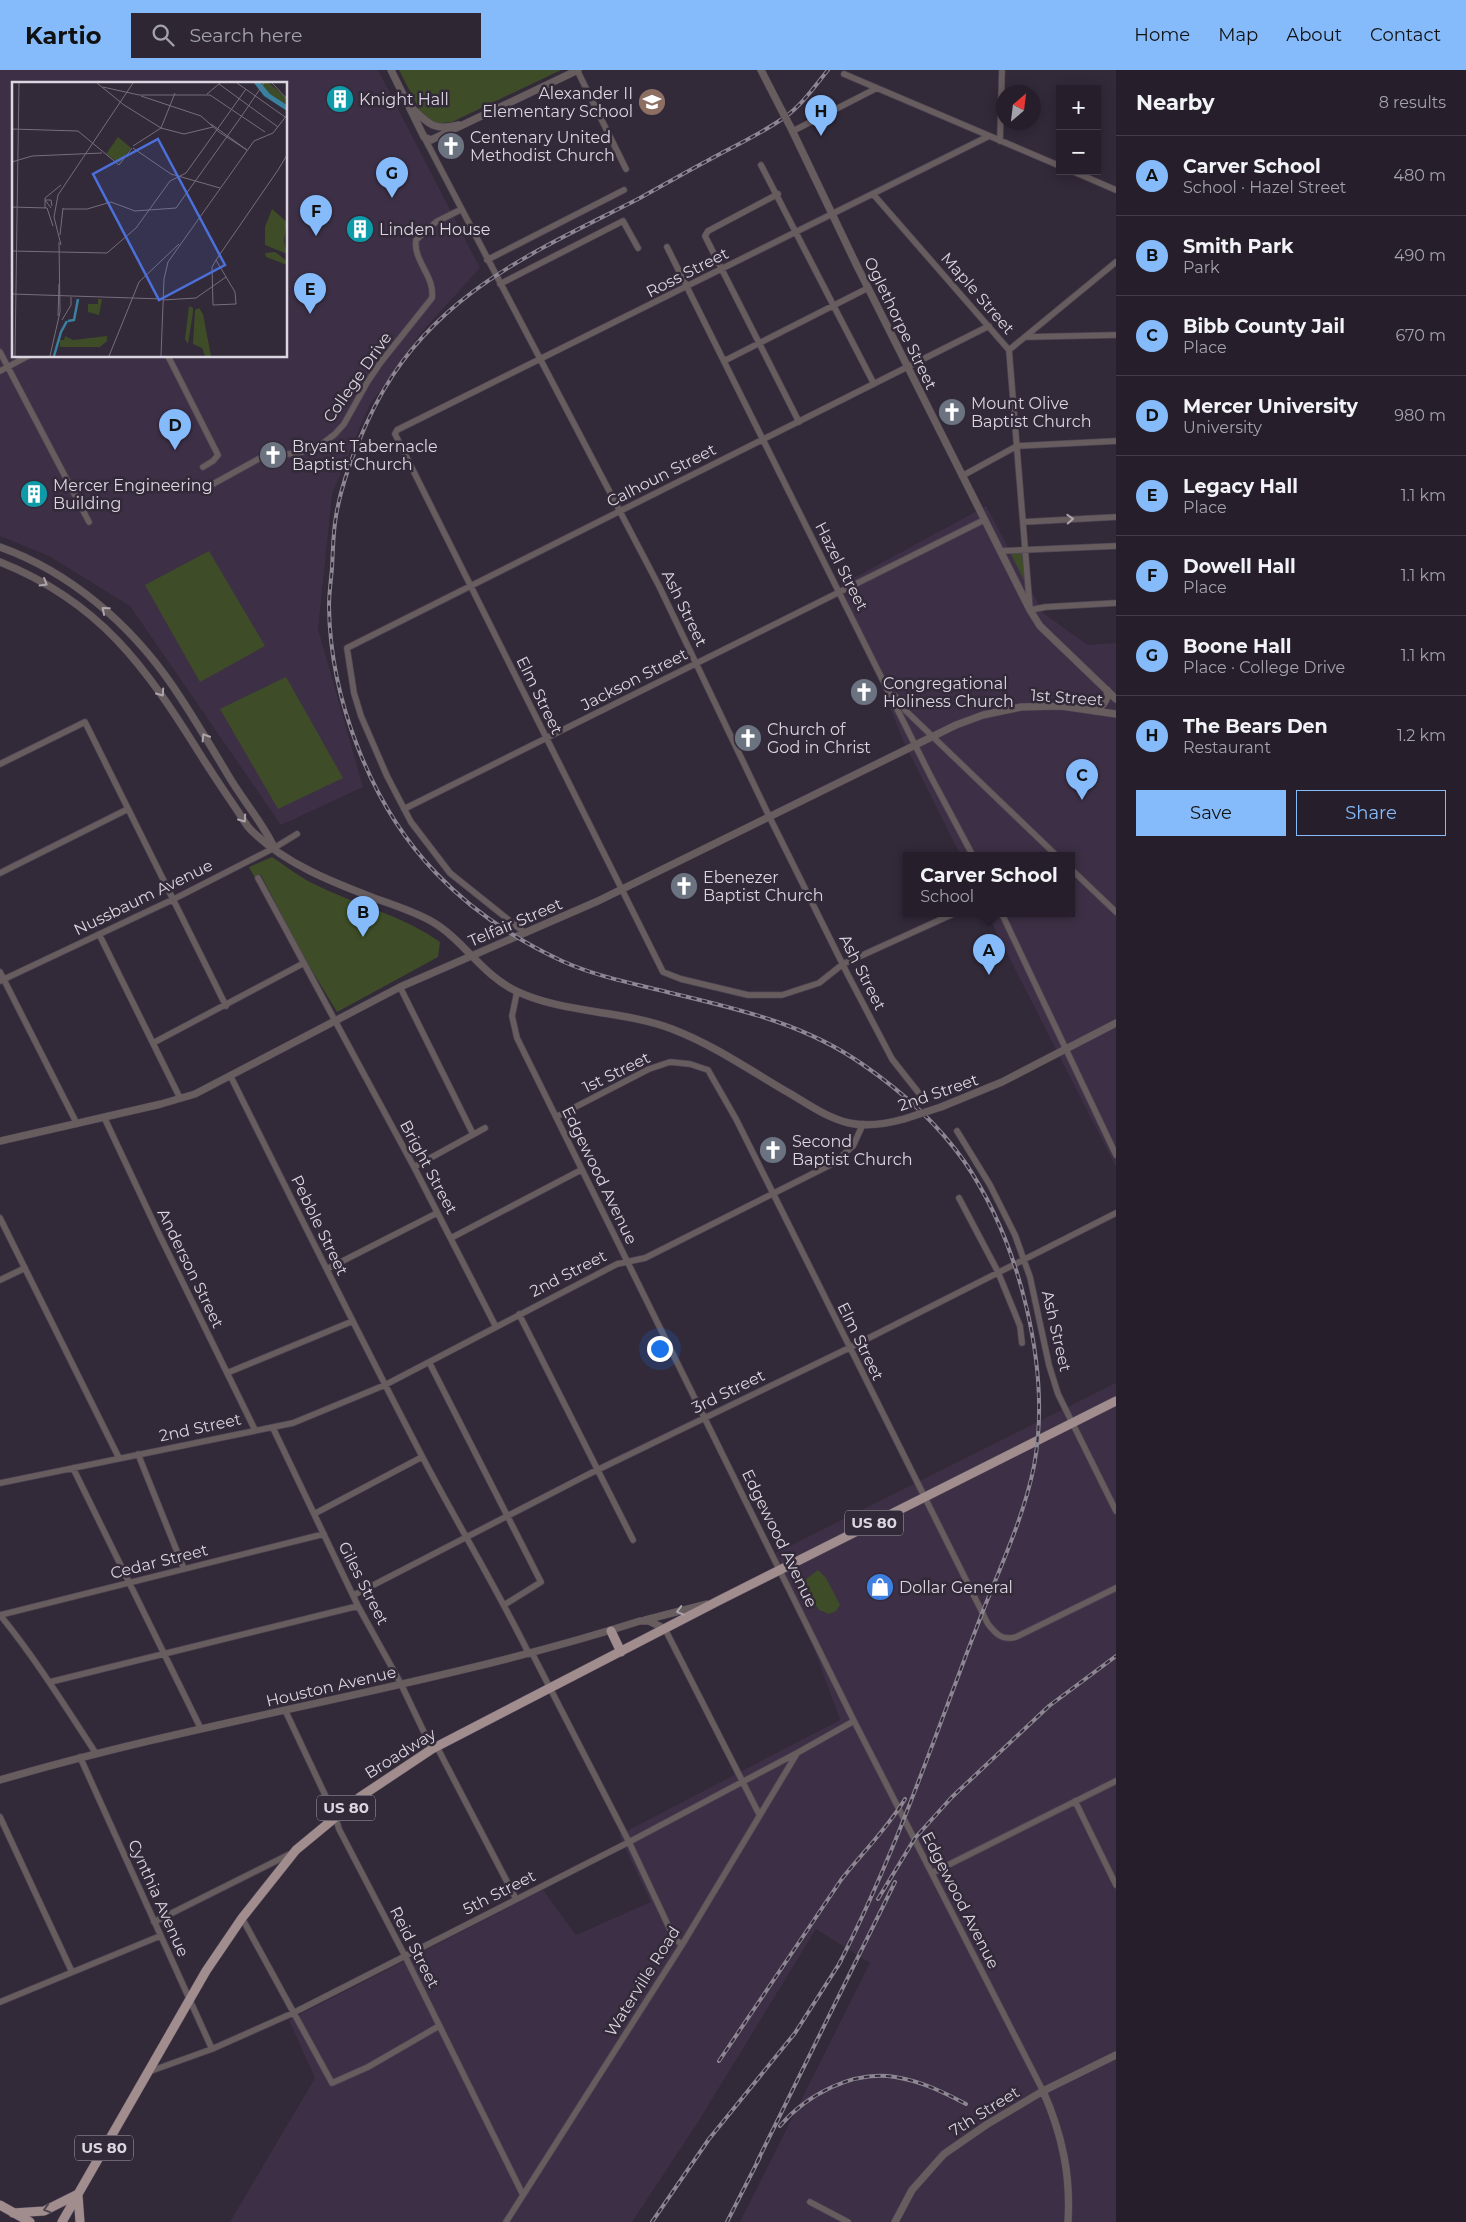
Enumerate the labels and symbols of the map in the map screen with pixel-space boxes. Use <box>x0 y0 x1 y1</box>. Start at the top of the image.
inset map <box>12 82 288 358</box>
building icon: Knight Hall <box>325 84 355 114</box>
place label: Alexander II Elementary School <box>482 84 633 121</box>
north arrow <box>996 85 1041 130</box>
school or university icon: Alexander II Elementary School <box>637 87 667 117</box>
place label: Knight Hall <box>359 90 449 109</box>
pin: H <box>805 95 837 136</box>
place label: Centenary United Methodist Church <box>470 128 615 165</box>
church icon: Centenary United Methodist Church <box>436 131 466 161</box>
pin: G <box>376 157 408 198</box>
pin: F <box>300 195 332 236</box>
building icon: Linden House <box>345 214 375 244</box>
place label: Linden House <box>379 220 490 239</box>
street label: Ross Street <box>643 243 732 301</box>
street label: Maple Street <box>937 249 1019 338</box>
street label: Oglethorpe Street <box>860 254 941 393</box>
pin: E <box>294 273 326 314</box>
street label: College Drive <box>319 328 396 426</box>
place label: Mount Olive Baptist Church <box>971 394 1091 431</box>
church icon: Mount Olive Baptist Church <box>937 397 967 427</box>
pin: D <box>159 409 191 450</box>
place label: Bryant Tabernacle Baptist Church <box>292 437 438 474</box>
church icon: Bryant Tabernacle Baptist Church <box>258 440 288 470</box>
street label: Calhoun Street <box>603 440 719 511</box>
place label: Mercer Engineering Building <box>53 476 213 513</box>
building icon: Mercer Engineering Building <box>19 479 49 509</box>
one-way arrow <box>1066 514 1074 525</box>
street label: Hazel Street <box>811 519 872 614</box>
street label: Ash Street <box>658 567 711 650</box>
one-way arrow <box>39 576 48 586</box>
one-way arrow <box>101 607 110 616</box>
street label: Jackson Street <box>577 644 691 715</box>
street label: Elm Street <box>512 653 567 738</box>
place label: Congregational Holiness Church <box>883 674 1014 711</box>
church icon: Congregational Holiness Church <box>849 677 879 707</box>
street label: 1st Street <box>1030 685 1104 710</box>
one-way arrow <box>155 687 164 697</box>
place label: Church of God in Christ <box>767 720 871 757</box>
church icon: Church of God in Christ <box>733 723 763 753</box>
one-way arrow <box>201 733 211 742</box>
pin: C <box>1066 759 1098 800</box>
one-way arrow <box>237 813 246 823</box>
street label: Nussbaum Avenue <box>71 856 216 939</box>
place label: Ebenezer Baptist Church <box>703 868 823 905</box>
church icon: Ebenezer Baptist Church <box>669 871 699 901</box>
street label: Telfair Street <box>465 894 566 951</box>
pin: B <box>347 896 379 937</box>
street label: Ash Street <box>835 931 890 1014</box>
pin: A <box>973 934 1005 975</box>
street label: 1st Street <box>579 1048 653 1097</box>
street label: 2nd Street <box>896 1070 981 1115</box>
street label: Edgewood Avenue <box>558 1103 641 1247</box>
street label: Bright Street <box>396 1117 461 1218</box>
place label: Second Baptist Church <box>792 1132 912 1169</box>
church icon: Second Baptist Church <box>758 1135 788 1165</box>
street label: Pebble Street <box>287 1172 352 1279</box>
street label: Anderson Street <box>153 1205 228 1331</box>
street label: 2nd Street <box>527 1246 610 1301</box>
street label: Ash Street <box>1038 1289 1075 1374</box>
street label: Elm Street <box>833 1299 888 1384</box>
your location <box>647 1336 673 1362</box>
street label: 3rd Street <box>689 1365 768 1417</box>
street label: 2nd Street <box>157 1409 243 1445</box>
street label: Edgewood Avenue <box>738 1466 821 1610</box>
road number: US 80 <box>845 1510 903 1536</box>
street label: Giles Street <box>334 1538 393 1629</box>
street label: Cedar Street <box>108 1540 210 1583</box>
shop icon: Dollar General <box>865 1572 895 1602</box>
place label: Dollar General <box>899 1578 1013 1597</box>
one-way arrow <box>676 1605 685 1616</box>
street label: Houston Avenue <box>264 1662 398 1711</box>
street label: Broadway <box>361 1724 440 1783</box>
road number: US 80 <box>317 1796 375 1820</box>
street label: Edgewood Avenue <box>918 1829 1003 1972</box>
street label: Cynthia Avenue <box>124 1837 193 1960</box>
street label: 5th Street <box>460 1866 539 1919</box>
street label: Reid Street <box>386 1903 443 1992</box>
street label: Waterville Road <box>601 1923 684 2040</box>
street label: 7th Street <box>946 2082 1023 2140</box>
road number: US 80 <box>75 2136 133 2160</box>
one-way arrow <box>43 2203 52 2213</box>

